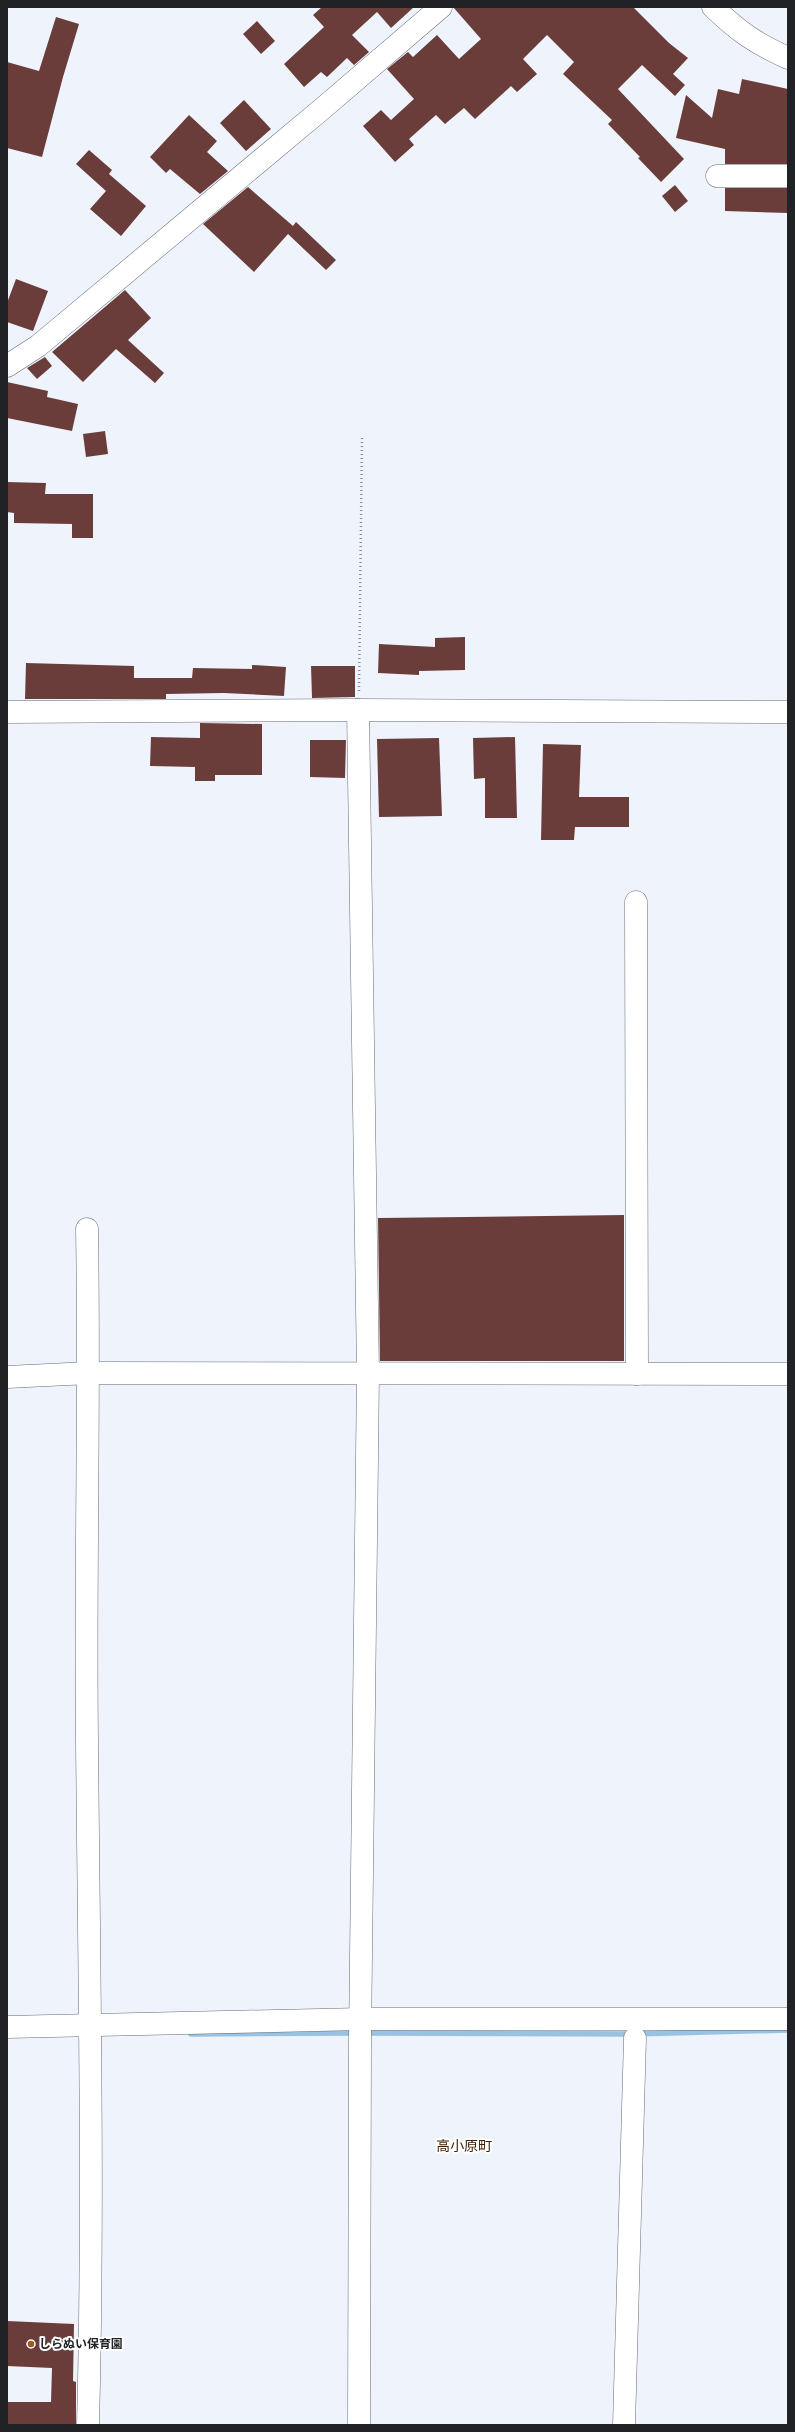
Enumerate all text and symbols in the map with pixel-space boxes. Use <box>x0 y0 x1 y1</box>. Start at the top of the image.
district label: 高小原町 <box>436 2135 492 2156</box>
place label: しらぬい保育園 <box>39 2334 123 2353</box>
marker: しらぬい保育園 <box>26 2339 36 2349</box>

